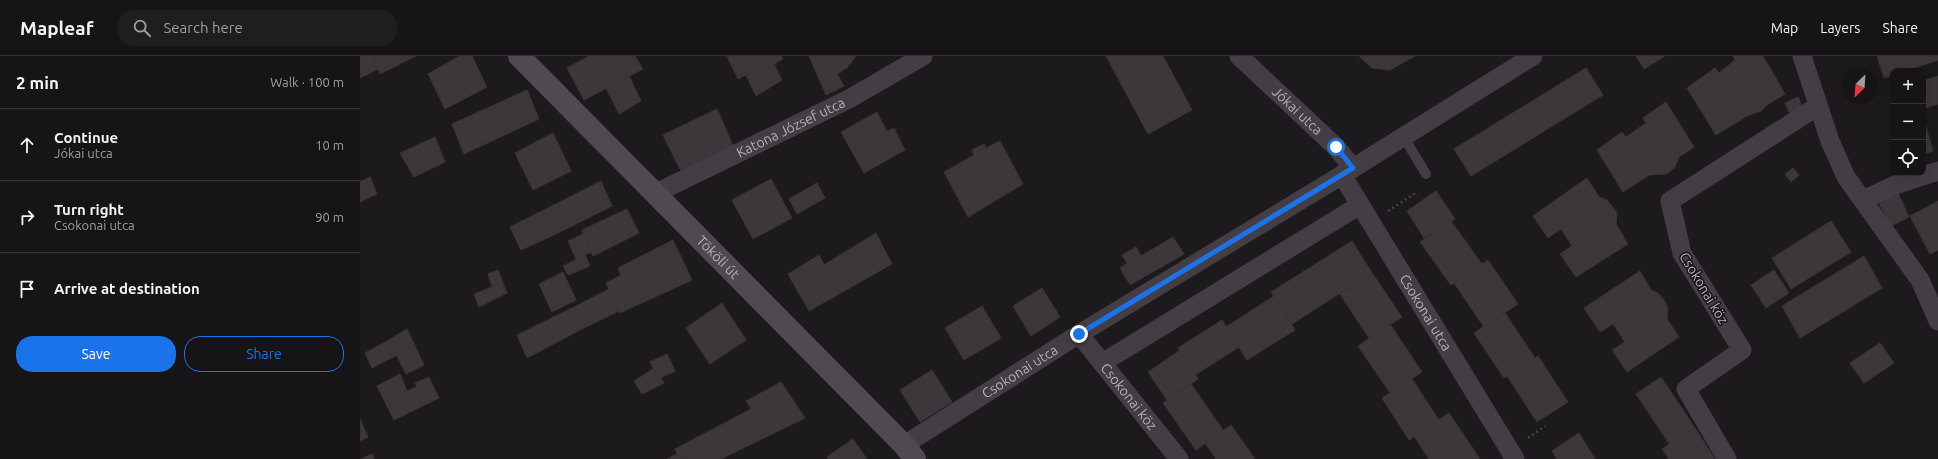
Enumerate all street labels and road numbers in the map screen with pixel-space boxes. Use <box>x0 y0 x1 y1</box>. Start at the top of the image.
street label: Jókai utca <box>1269 83 1326 138</box>
street label: Katona József utca <box>734 94 848 161</box>
street label: Tököli út <box>693 232 743 282</box>
street label: Csokonai köz <box>1676 249 1732 327</box>
street label: Csokonai utca <box>1396 271 1455 354</box>
street label: Csokonai utca <box>979 342 1061 402</box>
street label: Csokonai köz <box>1097 360 1161 433</box>

